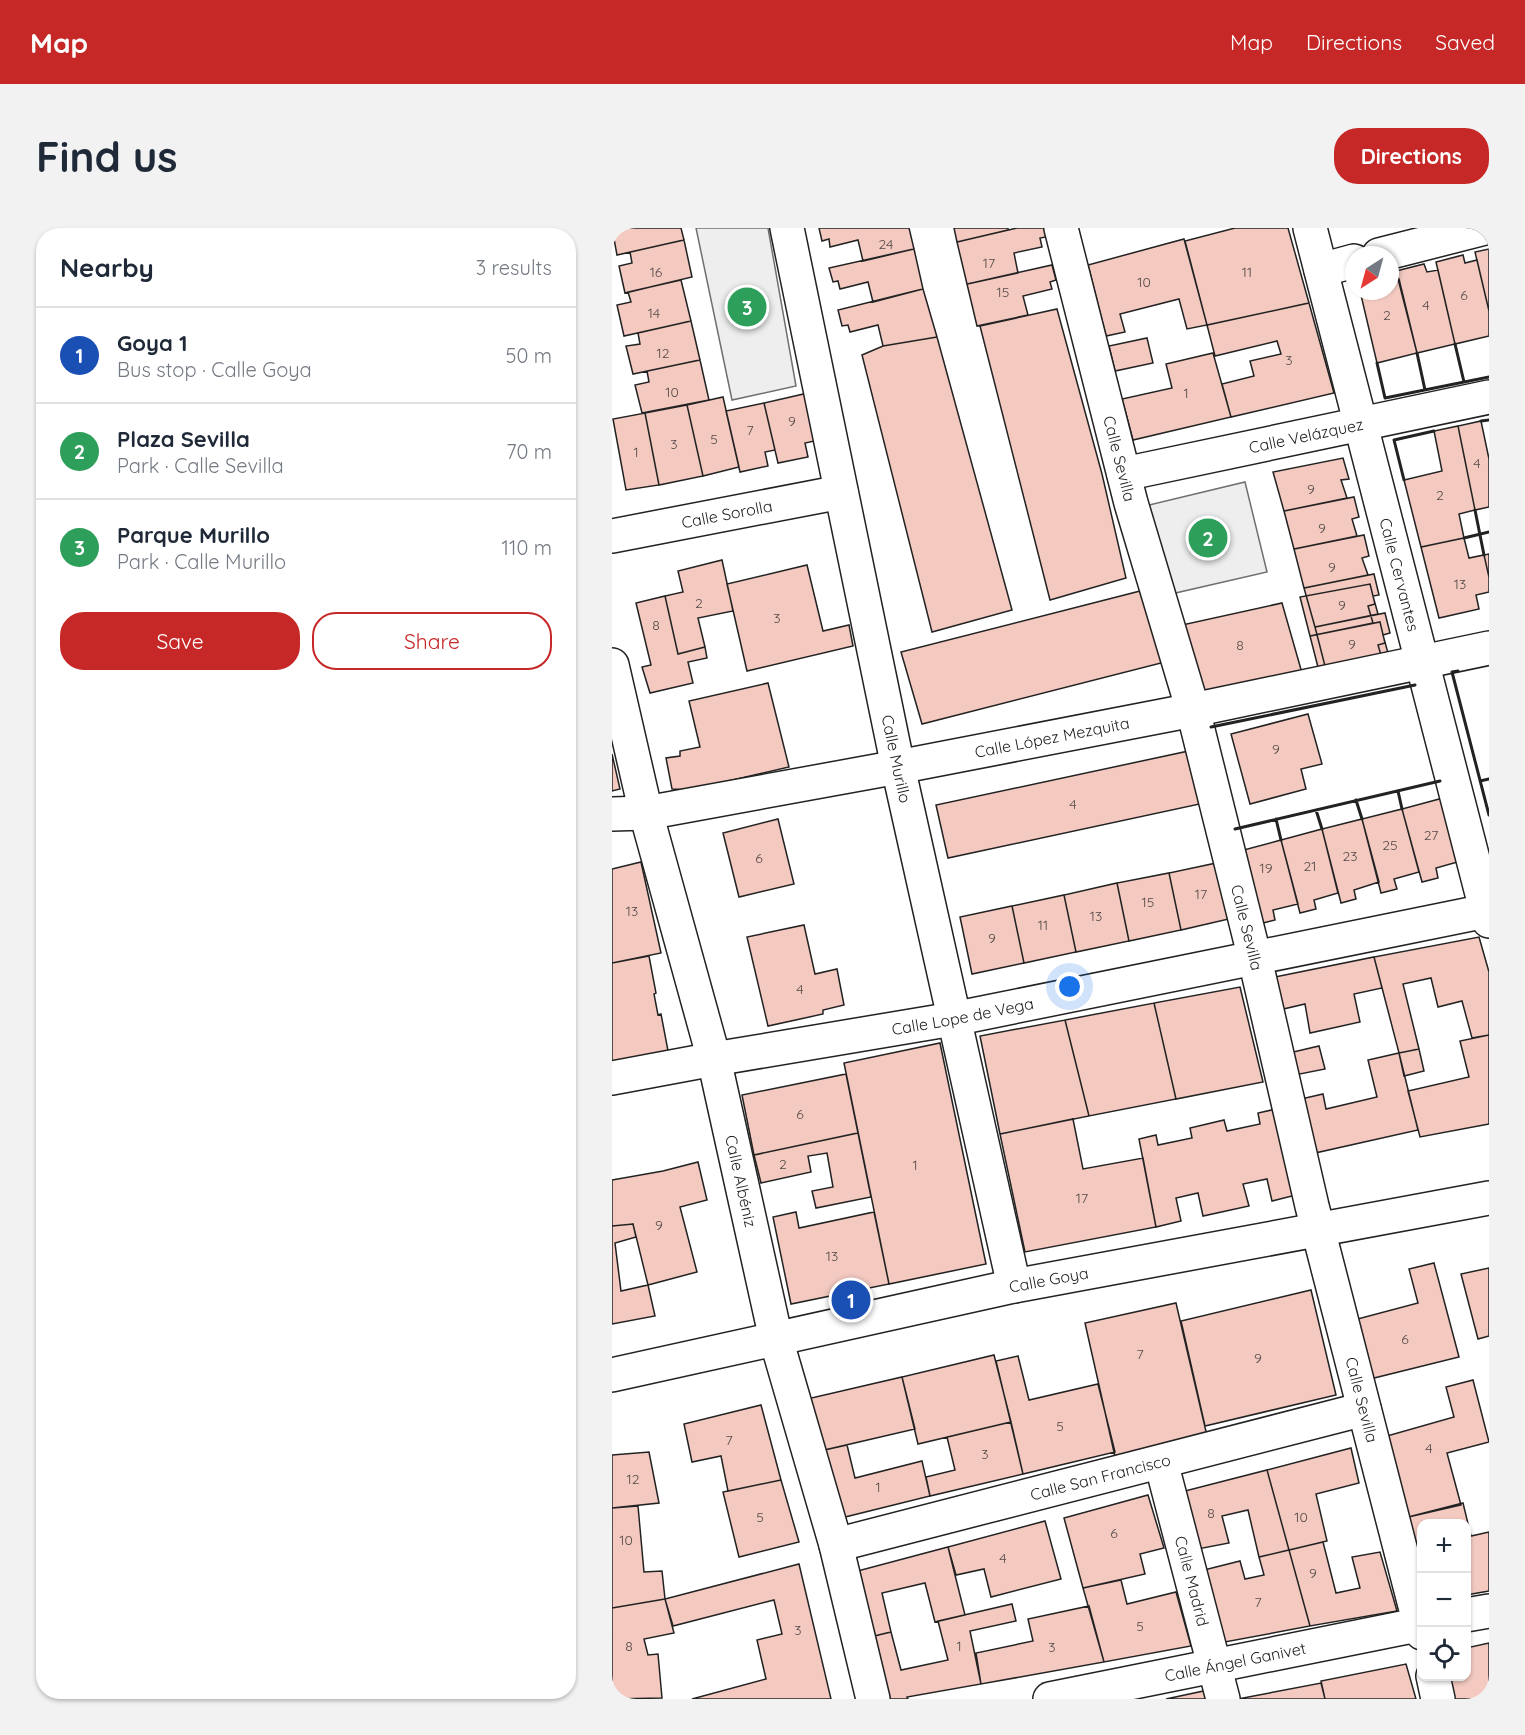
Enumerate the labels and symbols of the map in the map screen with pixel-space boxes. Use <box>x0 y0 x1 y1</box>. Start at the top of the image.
house number: 24 <box>879 235 893 253</box>
north arrow <box>1345 246 1399 300</box>
house number: 17 <box>983 254 995 272</box>
house number: 16 <box>650 263 663 281</box>
house number: 11 <box>1242 263 1252 281</box>
house number: 10 <box>1137 273 1151 291</box>
house number: 15 <box>997 283 1009 301</box>
pin: 3 <box>728 284 766 329</box>
house number: 6 <box>1460 286 1468 304</box>
house number: 4 <box>1422 296 1430 314</box>
house number: 14 <box>648 304 660 322</box>
house number: 2 <box>1383 306 1391 324</box>
house number: 12 <box>657 344 670 362</box>
house number: 3 <box>1285 351 1293 369</box>
house number: 10 <box>665 383 679 401</box>
house number: 1 <box>1183 384 1189 402</box>
house number: 9 <box>788 412 796 430</box>
street label: Calle Sevilla <box>1099 414 1140 504</box>
street label: Calle Velázquez <box>1247 414 1365 457</box>
house number: 7 <box>746 421 754 439</box>
house number: 5 <box>710 430 718 448</box>
house number: 3 <box>670 435 678 453</box>
house number: 1 <box>633 443 639 461</box>
house number: 4 <box>1473 454 1481 472</box>
house number: 9 <box>1307 480 1315 498</box>
house number: 2 <box>1436 486 1444 504</box>
street label: Calle Sorolla <box>680 495 774 532</box>
pin: 2 <box>1188 516 1228 560</box>
street label: Calle Cervantes <box>1375 516 1424 634</box>
house number: 9 <box>1318 519 1326 537</box>
house number: 9 <box>1328 558 1336 576</box>
house number: 13 <box>1454 575 1466 593</box>
house number: 2 <box>695 594 703 612</box>
house number: 9 <box>1338 596 1346 614</box>
house number: 3 <box>773 609 781 627</box>
house number: 8 <box>652 616 660 634</box>
house number: 9 <box>1348 635 1356 653</box>
house number: 8 <box>1236 636 1244 654</box>
street label: Calle Murillo <box>877 713 916 805</box>
street label: Calle López Mezquita <box>973 713 1131 762</box>
house number: 9 <box>1272 740 1280 758</box>
house number: 4 <box>1069 795 1077 813</box>
house number: 27 <box>1424 826 1438 844</box>
house number: 25 <box>1382 836 1398 854</box>
house number: 23 <box>1342 847 1358 865</box>
house number: 6 <box>755 849 763 867</box>
house number: 21 <box>1304 857 1316 875</box>
house number: 19 <box>1260 859 1273 877</box>
street label: Calle Sevilla <box>1227 883 1267 972</box>
house number: 17 <box>1195 885 1207 903</box>
house number: 15 <box>1142 893 1154 911</box>
house number: 13 <box>626 902 638 920</box>
house number: 13 <box>1090 907 1102 925</box>
house number: 11 <box>1038 916 1048 934</box>
house number: 9 <box>988 929 996 947</box>
your location <box>1055 972 1084 1001</box>
house number: 4 <box>796 980 804 998</box>
street label: Calle Lope de Vega <box>890 993 1035 1039</box>
house number: 6 <box>796 1105 804 1123</box>
street label: Calle Albéniz <box>721 1133 761 1229</box>
house number: 2 <box>779 1155 787 1173</box>
house number: 1 <box>912 1156 918 1174</box>
house number: 17 <box>1076 1189 1088 1207</box>
house number: 9 <box>655 1216 663 1234</box>
house number: 13 <box>826 1247 838 1265</box>
street label: Calle Goya <box>1007 1262 1090 1297</box>
pin: 1 <box>832 1278 870 1322</box>
house number: 6 <box>1401 1330 1409 1348</box>
house number: 7 <box>1136 1345 1144 1363</box>
house number: 9 <box>1254 1349 1262 1367</box>
street label: Calle Sevilla <box>1341 1355 1383 1445</box>
house number: 5 <box>1056 1417 1064 1435</box>
house number: 7 <box>725 1431 733 1449</box>
house number: 4 <box>1425 1439 1433 1457</box>
house number: 3 <box>981 1445 989 1463</box>
street label: Calle San Francisco <box>1028 1449 1173 1505</box>
house number: 12 <box>627 1470 640 1488</box>
house number: 1 <box>875 1478 881 1496</box>
house number: 8 <box>1207 1504 1215 1522</box>
house number: 5 <box>756 1508 764 1526</box>
house number: 10 <box>1294 1508 1308 1526</box>
house number: 6 <box>1110 1524 1118 1542</box>
house number: 10 <box>619 1531 633 1549</box>
street label: Calle Madrid <box>1171 1534 1214 1628</box>
house number: 4 <box>999 1549 1007 1567</box>
house number: 9 <box>1309 1564 1317 1582</box>
house number: 7 <box>1254 1593 1262 1611</box>
house number: 5 <box>1136 1617 1144 1635</box>
house number: 3 <box>794 1621 802 1639</box>
house number: 8 <box>625 1637 633 1655</box>
house number: 1 <box>956 1637 962 1655</box>
house number: 3 <box>1048 1638 1056 1656</box>
street label: Calle Ángel Ganivet <box>1163 1638 1308 1686</box>

